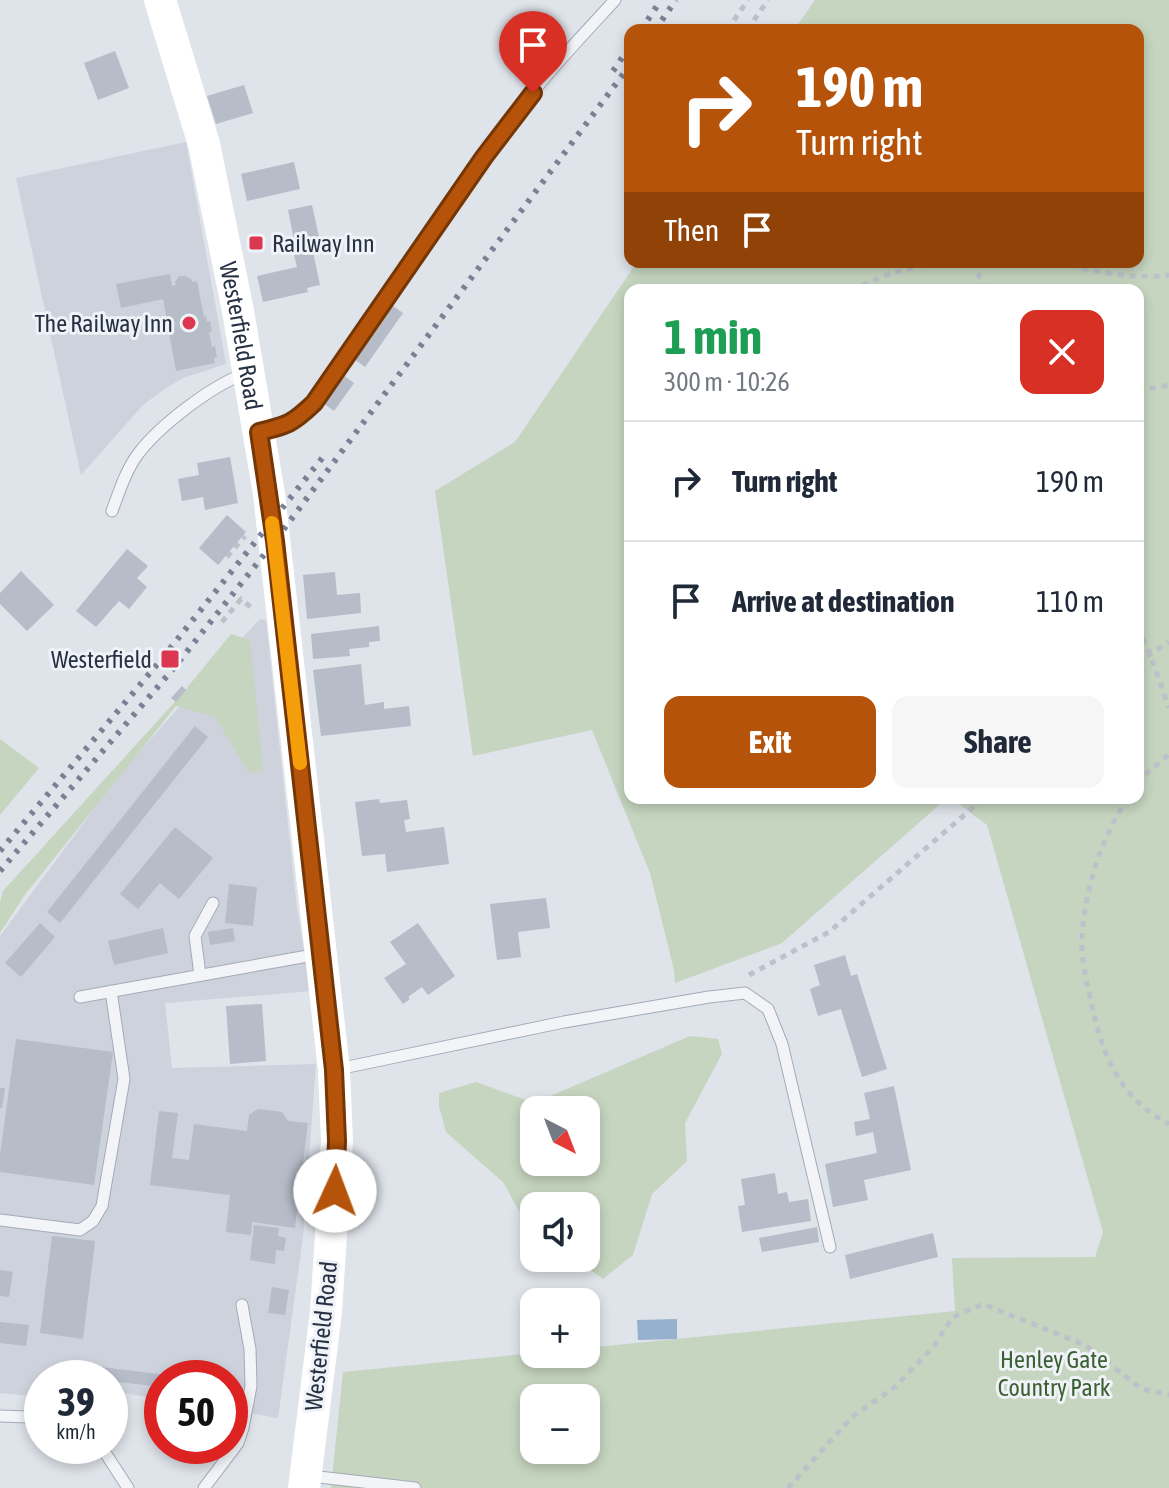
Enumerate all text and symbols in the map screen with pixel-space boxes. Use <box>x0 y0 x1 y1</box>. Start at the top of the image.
pin <box>499 11 567 93</box>
icon: arrive <box>511 23 555 67</box>
text: 190 m <box>796 55 923 119</box>
icon: right <box>664 56 768 160</box>
text: Turn right <box>796 121 923 163</box>
icon: arrive <box>735 208 779 252</box>
text: Then <box>664 213 719 247</box>
place label: Railway Inn <box>272 230 375 257</box>
marker: Railway Inn <box>247 234 265 252</box>
street label: Westerfield Road <box>215 259 268 412</box>
text: 1 min <box>664 309 762 364</box>
place label: The Railway Inn <box>34 310 173 337</box>
button: close <box>1020 310 1104 394</box>
marker: The Railway Inn <box>180 314 198 332</box>
text: 300 m · 10:26 <box>664 367 790 397</box>
icon: right <box>664 459 708 503</box>
text: Turn right <box>732 464 838 498</box>
text: 190 m <box>1036 464 1104 498</box>
icon: arrive <box>664 579 708 623</box>
text: Arrive at destination <box>732 584 954 618</box>
text: 110 m <box>1036 584 1104 618</box>
place label: Westerfield <box>51 646 152 673</box>
marker: Westerfield <box>159 648 181 670</box>
button: Exit <box>664 696 876 788</box>
button: Share <box>892 696 1104 788</box>
north arrow <box>520 1096 600 1176</box>
map controls <box>520 1096 600 1464</box>
position arrow <box>293 1149 377 1233</box>
button: sound <box>520 1192 600 1272</box>
street label: Westerfield Road <box>300 1260 342 1412</box>
button: + <box>520 1288 600 1368</box>
park label: Henley Gate Country Park <box>998 1346 1111 1401</box>
speed limit sign: 50 <box>144 1360 248 1464</box>
text: 39 <box>57 1379 95 1424</box>
button: − <box>520 1384 600 1464</box>
text: km/h <box>56 1420 96 1443</box>

